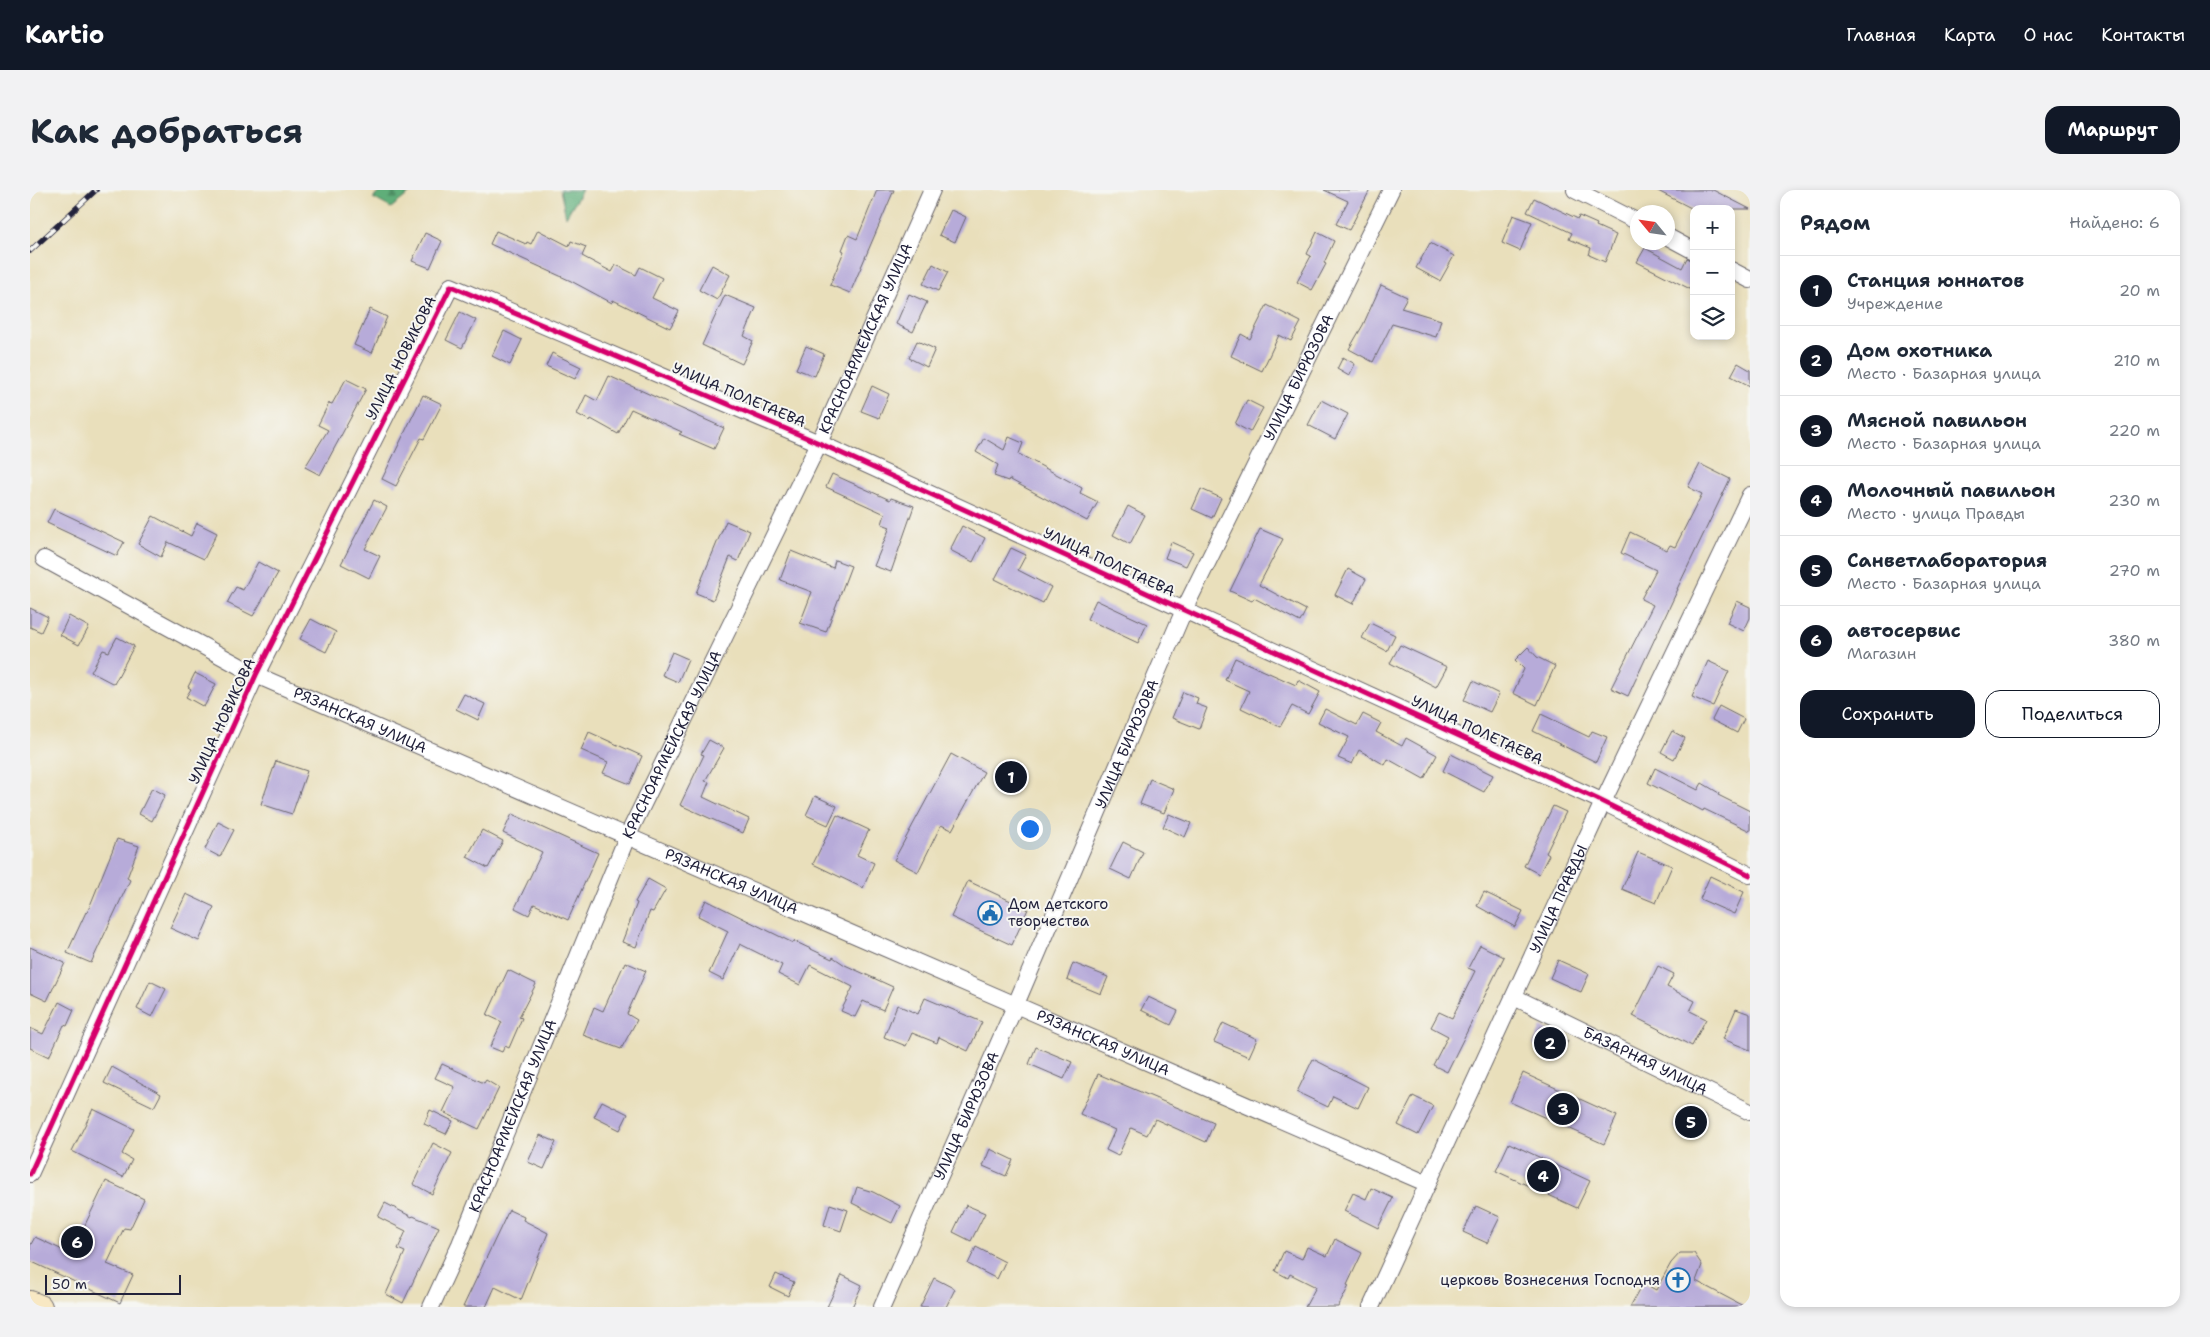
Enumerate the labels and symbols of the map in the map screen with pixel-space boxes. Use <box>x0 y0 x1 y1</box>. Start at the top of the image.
north arrow <box>1630 205 1675 250</box>
street label: КРАСНОАРМЕЙСКАЯ УЛИЦА <box>814 240 917 437</box>
street label: УЛИЦА НОВИКОВА <box>361 292 441 424</box>
street label: УЛИЦА БИРЮЗОВА <box>1259 311 1338 444</box>
street label: УЛИЦА ПОЛЕТАЕВА <box>669 358 809 432</box>
street label: УЛИЦА ПОЛЕТАЕВА <box>1040 523 1178 601</box>
street label: КРАСНОАРМЕЙСКАЯ УЛИЦА <box>618 647 726 842</box>
street label: УЛИЦА НОВИКОВА <box>184 655 260 787</box>
street label: УЛИЦА БИРЮЗОВА <box>1090 676 1163 812</box>
street label: РЯЗАНСКАЯ УЛИЦА <box>290 682 430 758</box>
street label: УЛИЦА ПОЛЕТАЕВА <box>1408 691 1546 769</box>
pin: 1 <box>995 758 1027 796</box>
your location <box>1017 816 1043 842</box>
street label: УЛИЦА ПРАВДЫ <box>1525 842 1592 956</box>
street label: РЯЗАНСКАЯ УЛИЦА <box>662 844 801 919</box>
place label: Дом детского творчества <box>1008 894 1108 931</box>
public building icon: Дом детского творчества <box>977 900 1003 926</box>
street label: РЯЗАНСКАЯ УЛИЦА <box>1033 1005 1173 1081</box>
street label: КРАСНОАРМЕЙСКАЯ УЛИЦА <box>464 1016 561 1215</box>
street label: БАЗАРНАЯ УЛИЦА <box>1580 1022 1711 1100</box>
pin: 2 <box>1534 1024 1566 1062</box>
street label: УЛИЦА БИРЮЗОВА <box>929 1048 1004 1183</box>
pin: 3 <box>1547 1090 1579 1128</box>
pin: 5 <box>1675 1103 1707 1141</box>
pin: 4 <box>1527 1157 1559 1195</box>
pin: 6 <box>61 1223 93 1261</box>
church icon: церковь Вознесения Господня <box>1665 1267 1691 1293</box>
place label: церковь Вознесения Господня <box>1440 1270 1660 1290</box>
scale bar <box>45 1272 181 1295</box>

